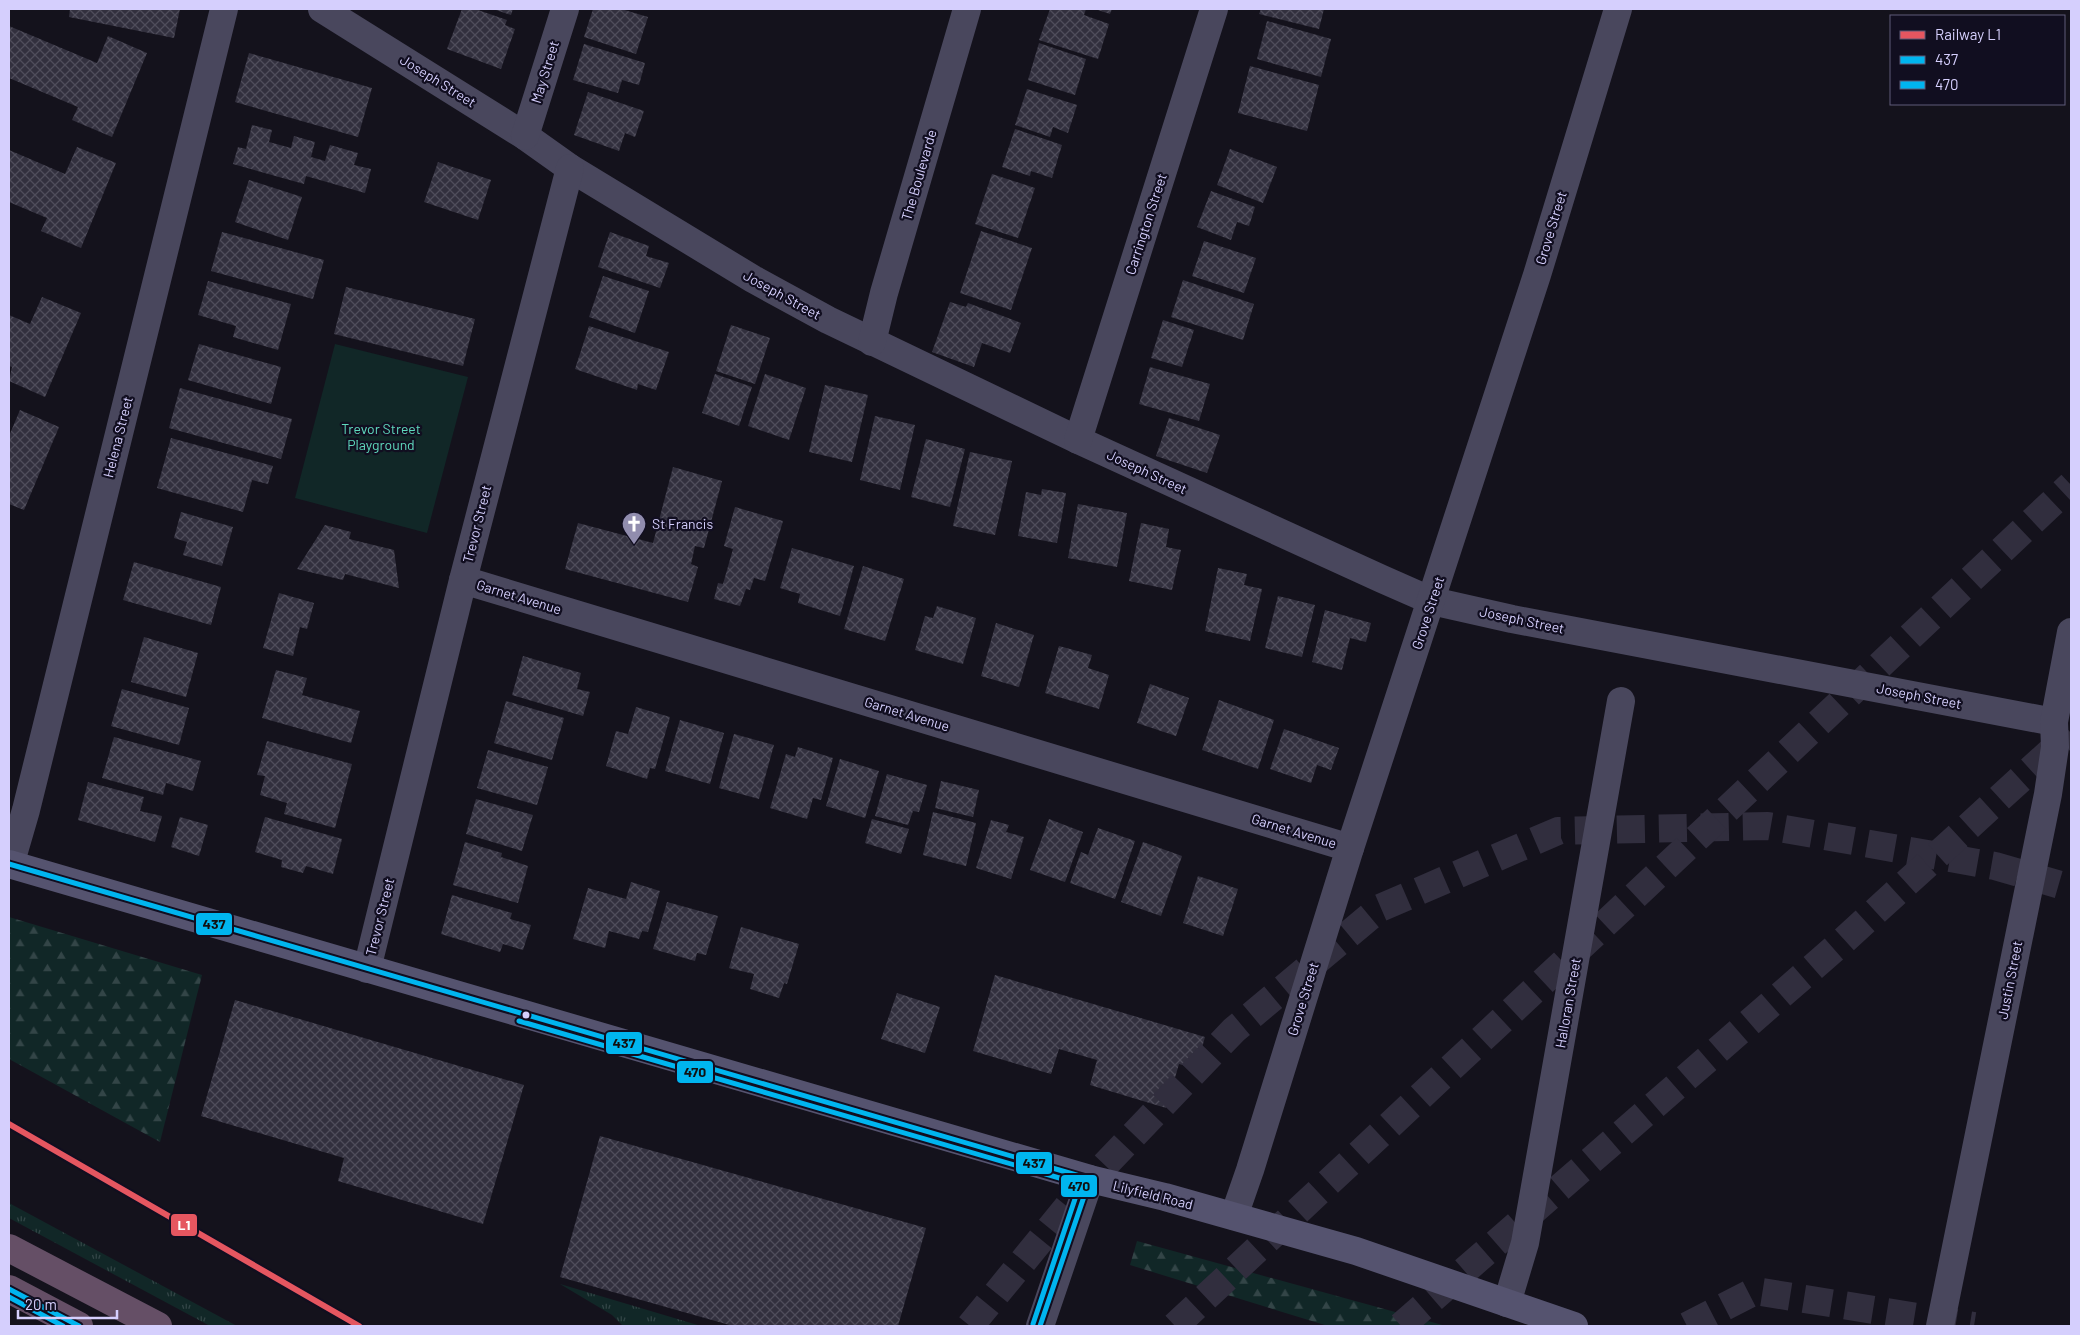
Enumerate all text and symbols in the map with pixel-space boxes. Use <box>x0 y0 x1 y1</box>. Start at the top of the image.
legend <box>1890 15 2065 105</box>
text: Railway L1 <box>1935 25 2001 43</box>
street label: May Street <box>527 38 562 105</box>
text: 437 <box>1935 50 1958 68</box>
street label: Joseph Street <box>397 51 479 111</box>
text: 470 <box>1935 75 1958 93</box>
street label: The Boulevarde <box>897 127 940 222</box>
street label: Carrington Street <box>1121 171 1170 277</box>
street label: Grove Street <box>1531 189 1570 267</box>
street label: Joseph Street <box>740 266 824 323</box>
street label: Helena Street <box>99 395 136 479</box>
park label: Trevor Street Playground <box>341 420 421 453</box>
street label: Joseph Street <box>1105 446 1190 497</box>
street label: Trevor Street <box>459 483 494 565</box>
church icon: St Francis <box>621 511 647 545</box>
place label: St Francis <box>652 515 713 532</box>
street label: Grove Street <box>1408 574 1447 652</box>
street label: Garnet Avenue <box>475 576 564 618</box>
street label: Joseph Street <box>1478 602 1566 637</box>
street label: Joseph Street <box>1875 679 1963 712</box>
street label: Garnet Avenue <box>863 693 952 735</box>
street label: Garnet Avenue <box>1250 810 1339 852</box>
street label: Trevor Street <box>362 876 397 958</box>
line badge: 437 <box>195 912 233 936</box>
text: 437 <box>203 915 226 932</box>
street label: Justin Street <box>1994 939 2025 1021</box>
street label: Halloran Street <box>1551 957 1584 1049</box>
street label: Grove Street <box>1283 960 1322 1038</box>
unlabelled marker <box>521 1010 531 1020</box>
line badge: 437 <box>605 1031 643 1055</box>
text: 437 <box>613 1034 636 1051</box>
line badge: 470 <box>676 1060 714 1084</box>
text: 470 <box>684 1063 706 1080</box>
line badge: 437 <box>1015 1151 1053 1175</box>
text: 437 <box>1023 1154 1046 1171</box>
line badge: 470 <box>1060 1174 1098 1198</box>
street label: Lilyfield Road <box>1111 1176 1195 1213</box>
text: 470 <box>1068 1177 1090 1194</box>
line badge: L1 <box>170 1213 198 1237</box>
text: L1 <box>178 1216 191 1233</box>
scale bar <box>18 1288 116 1320</box>
text: 20 m <box>25 1295 57 1313</box>

